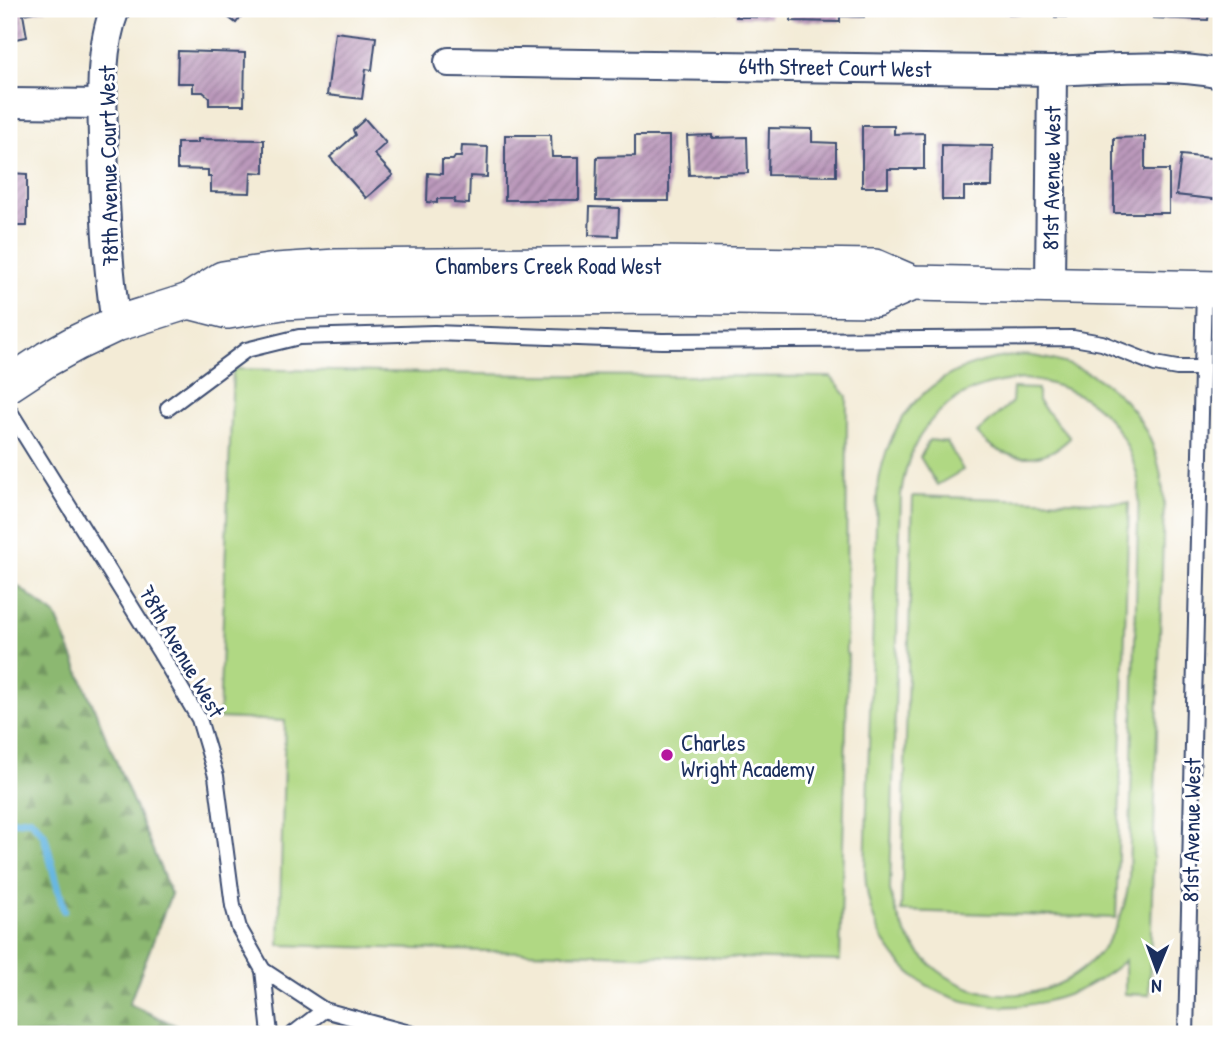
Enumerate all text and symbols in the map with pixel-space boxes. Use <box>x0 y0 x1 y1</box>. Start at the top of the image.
street label: 64th Street Court West <box>738 50 933 84</box>
street label: 78th Avenue Court West <box>91 64 125 267</box>
street label: 81st Avenue West <box>1034 105 1068 250</box>
street label: Chambers Creek Road West <box>435 250 662 281</box>
street label: 78th Avenue West <box>132 579 233 724</box>
place label: Charles Wright Academy <box>681 727 815 784</box>
marker: Charles Wright Academy <box>659 747 675 763</box>
street label: 81st Avenue West <box>1174 757 1208 902</box>
north arrow <box>1122 934 1192 1004</box>
text: N <box>1151 974 1162 1000</box>

